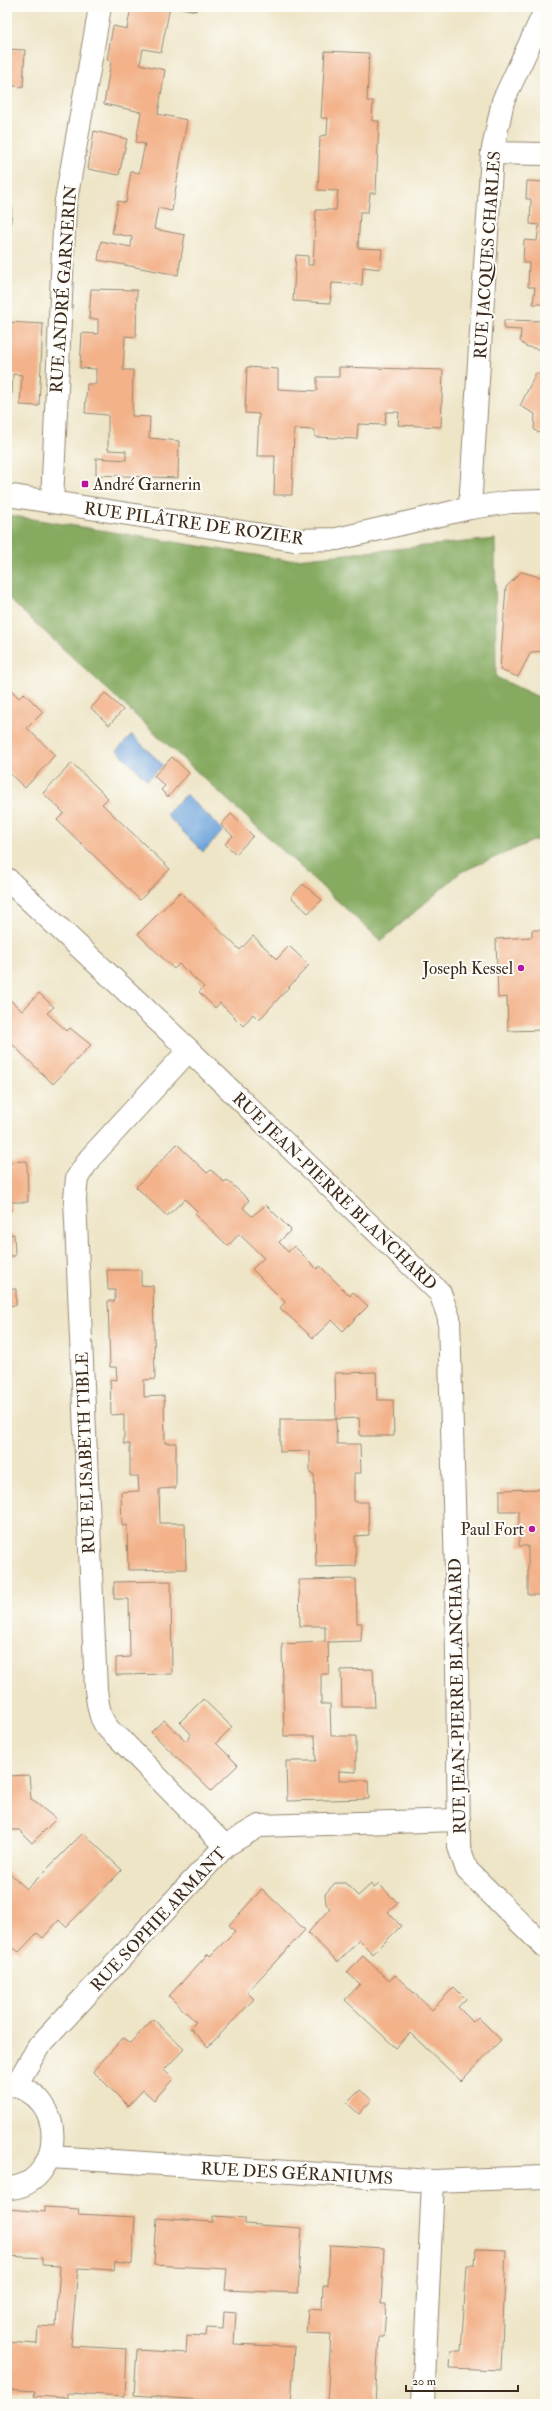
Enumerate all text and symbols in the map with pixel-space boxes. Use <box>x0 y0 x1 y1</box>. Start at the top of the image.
street label: RUE JACQUES CHARLES <box>470 150 506 360</box>
street label: RUE ANDRÉ GARNERIN <box>45 183 81 394</box>
place label: André Garnerin <box>92 474 201 495</box>
marker: André Garnerin <box>80 479 90 489</box>
street label: RUE PILÂTRE DE ROZIER <box>83 497 306 549</box>
place label: Joseph Kessel <box>421 958 514 980</box>
marker: Joseph Kessel <box>516 963 526 973</box>
street label: RUE JEAN-PIERRE BLANCHARD <box>227 1088 441 1296</box>
street label: RUE ELISABETH TIBLE <box>71 1352 100 1554</box>
place label: Paul Fort <box>460 1519 524 1540</box>
marker: Paul Fort <box>527 1524 537 1534</box>
street label: RUE JEAN-PIERRE BLANCHARD <box>445 1558 471 1834</box>
street label: RUE SOPHIE ARMANT <box>86 1843 231 1996</box>
street label: RUE DES GÉRANIUMS <box>200 2157 394 2189</box>
scale bar <box>406 2367 518 2393</box>
text: 20 m <box>412 2374 437 2389</box>

